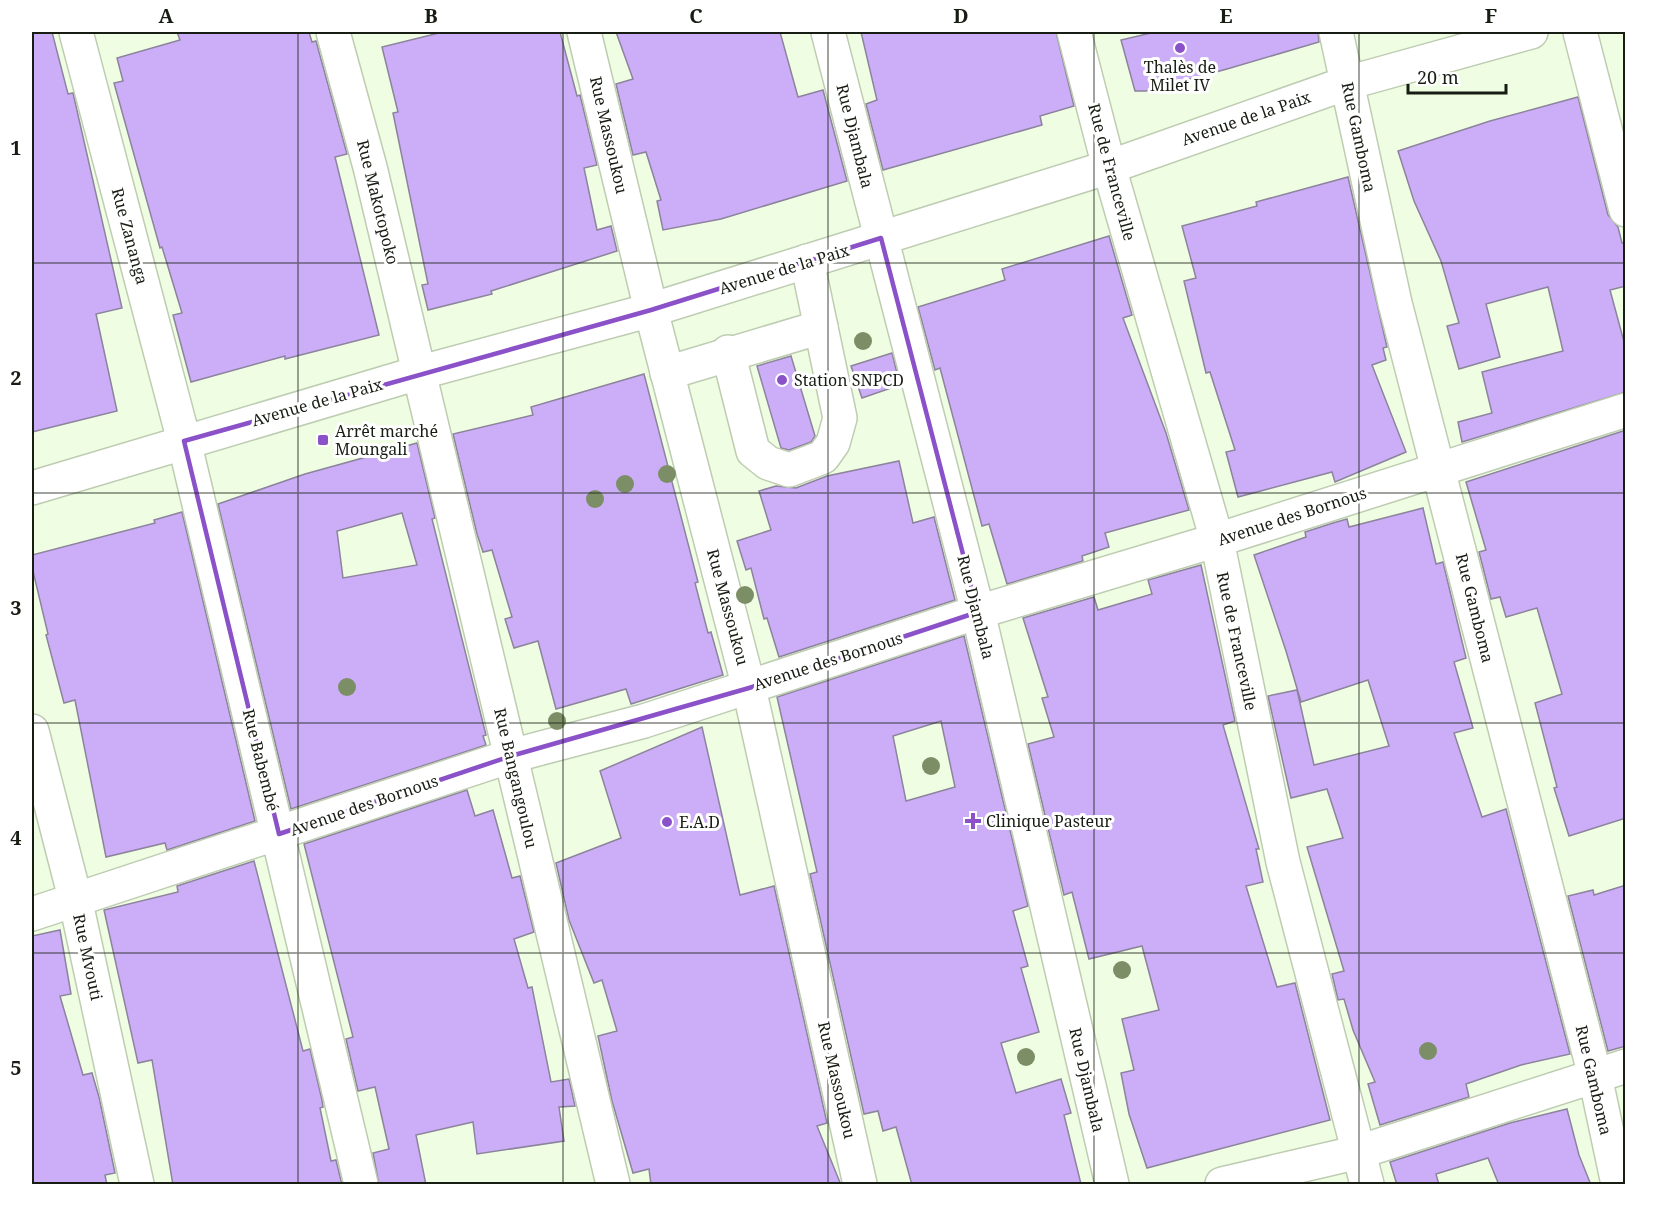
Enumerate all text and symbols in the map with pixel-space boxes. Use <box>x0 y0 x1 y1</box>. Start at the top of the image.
text: A <box>158 2 174 29</box>
text: B <box>424 2 438 29</box>
text: C <box>689 2 703 29</box>
text: D <box>953 2 969 29</box>
text: E <box>1219 2 1233 29</box>
text: F <box>1485 2 1497 29</box>
marker: Thalès de Milet IV <box>1173 41 1187 55</box>
place label: Thalès de Milet IV <box>1144 56 1216 96</box>
scale bar <box>1408 57 1506 95</box>
text: 20 m <box>1417 65 1459 89</box>
street label: Rue Massoukou <box>585 74 633 196</box>
street label: Rue Gamboma <box>1337 80 1381 194</box>
street label: Rue Djambala <box>831 82 879 190</box>
street label: Avenue de la Paix <box>1179 85 1314 150</box>
street label: Rue de Franceville <box>1083 101 1141 243</box>
text: 1 <box>10 134 22 161</box>
street label: Rue Makotopoko <box>352 137 404 267</box>
street label: Rue Zananga <box>107 185 153 287</box>
street label: Avenue de la Paix <box>716 239 853 299</box>
text: 2 <box>10 364 22 391</box>
place label: Station SNPCD <box>794 369 904 391</box>
street label: Avenue de la Paix <box>249 373 386 431</box>
marker: Station SNPCD <box>775 373 789 387</box>
place label: Arrêt marché Moungali <box>335 420 438 460</box>
marker: Arrêt marché Moungali <box>316 433 330 447</box>
street label: Avenue des Bornous <box>1215 482 1369 550</box>
street label: Rue Massoukou <box>702 546 754 668</box>
street label: Rue Gamboma <box>1451 551 1499 665</box>
street label: Rue Djambala <box>952 553 1000 661</box>
street label: Rue de Franceville <box>1212 570 1262 712</box>
text: 3 <box>10 594 22 621</box>
street label: Avenue des Bornous <box>751 627 905 695</box>
street label: Rue Bangangoulou <box>489 706 543 850</box>
street label: Rue Babembé <box>238 707 284 813</box>
street label: Avenue des Bornous <box>287 769 441 841</box>
place label: Clinique Pasteur <box>986 810 1112 832</box>
place label: E.A.D <box>679 811 720 833</box>
marker: Clinique Pasteur <box>964 812 982 830</box>
marker: E.A.D <box>660 815 674 829</box>
text: 4 <box>10 824 22 851</box>
street label: Rue Mvouti <box>68 912 108 1002</box>
street label: Rue Massoukou <box>813 1019 861 1141</box>
street label: Rue Gamboma <box>1571 1023 1617 1137</box>
street label: Rue Djambala <box>1064 1026 1110 1134</box>
text: 5 <box>10 1054 22 1081</box>

